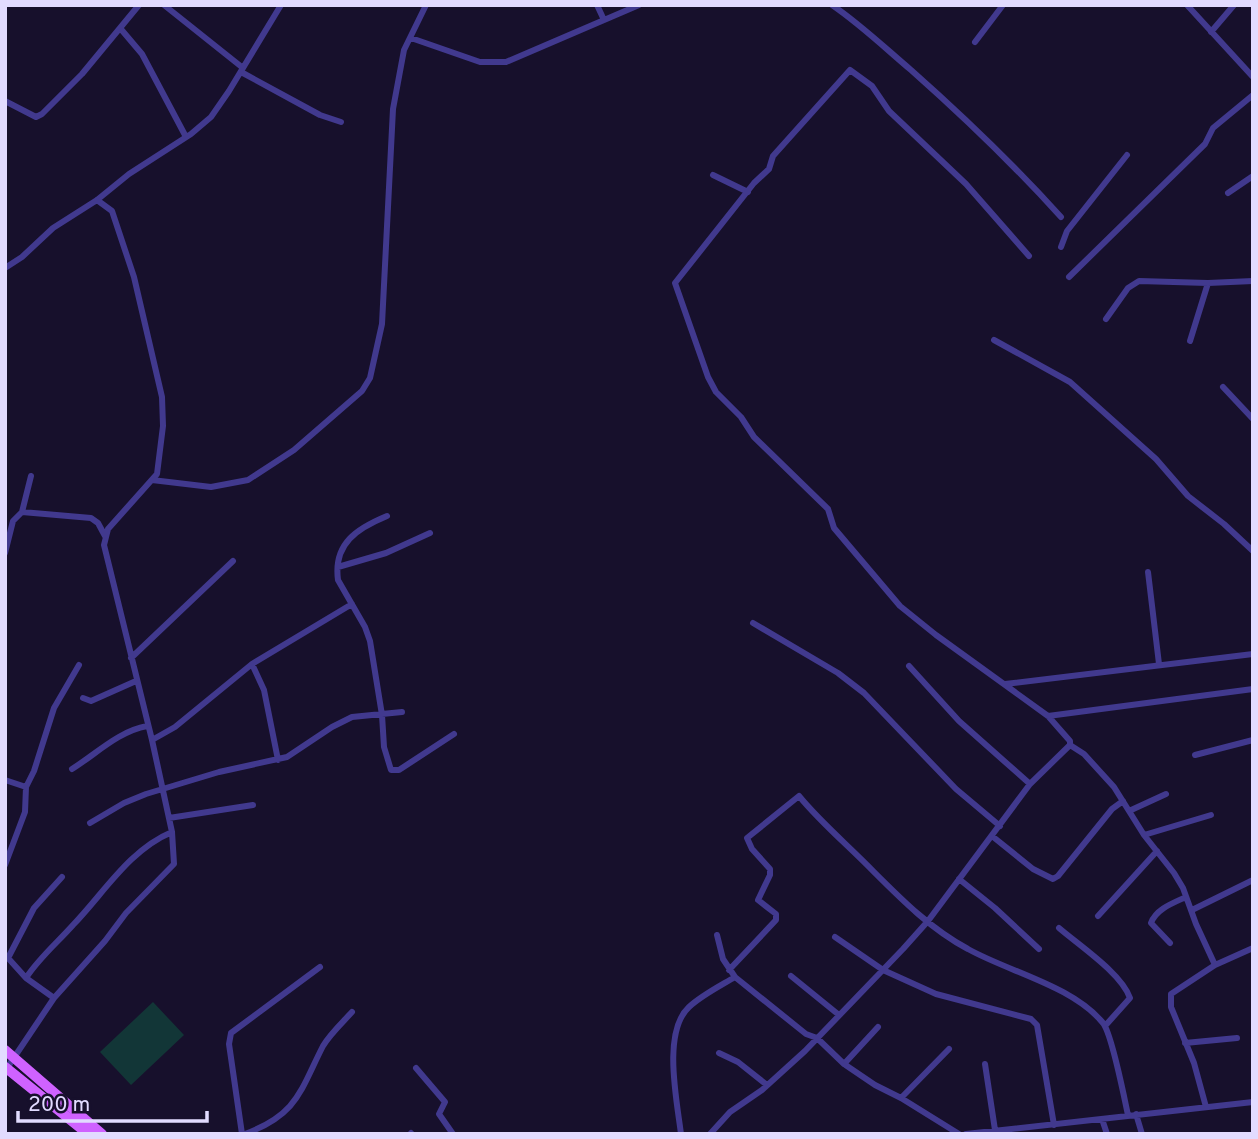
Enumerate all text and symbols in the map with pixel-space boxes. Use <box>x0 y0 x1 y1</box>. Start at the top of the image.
scale bar <box>18 1080 206 1124</box>
text: 200 m <box>28 1092 90 1119</box>

